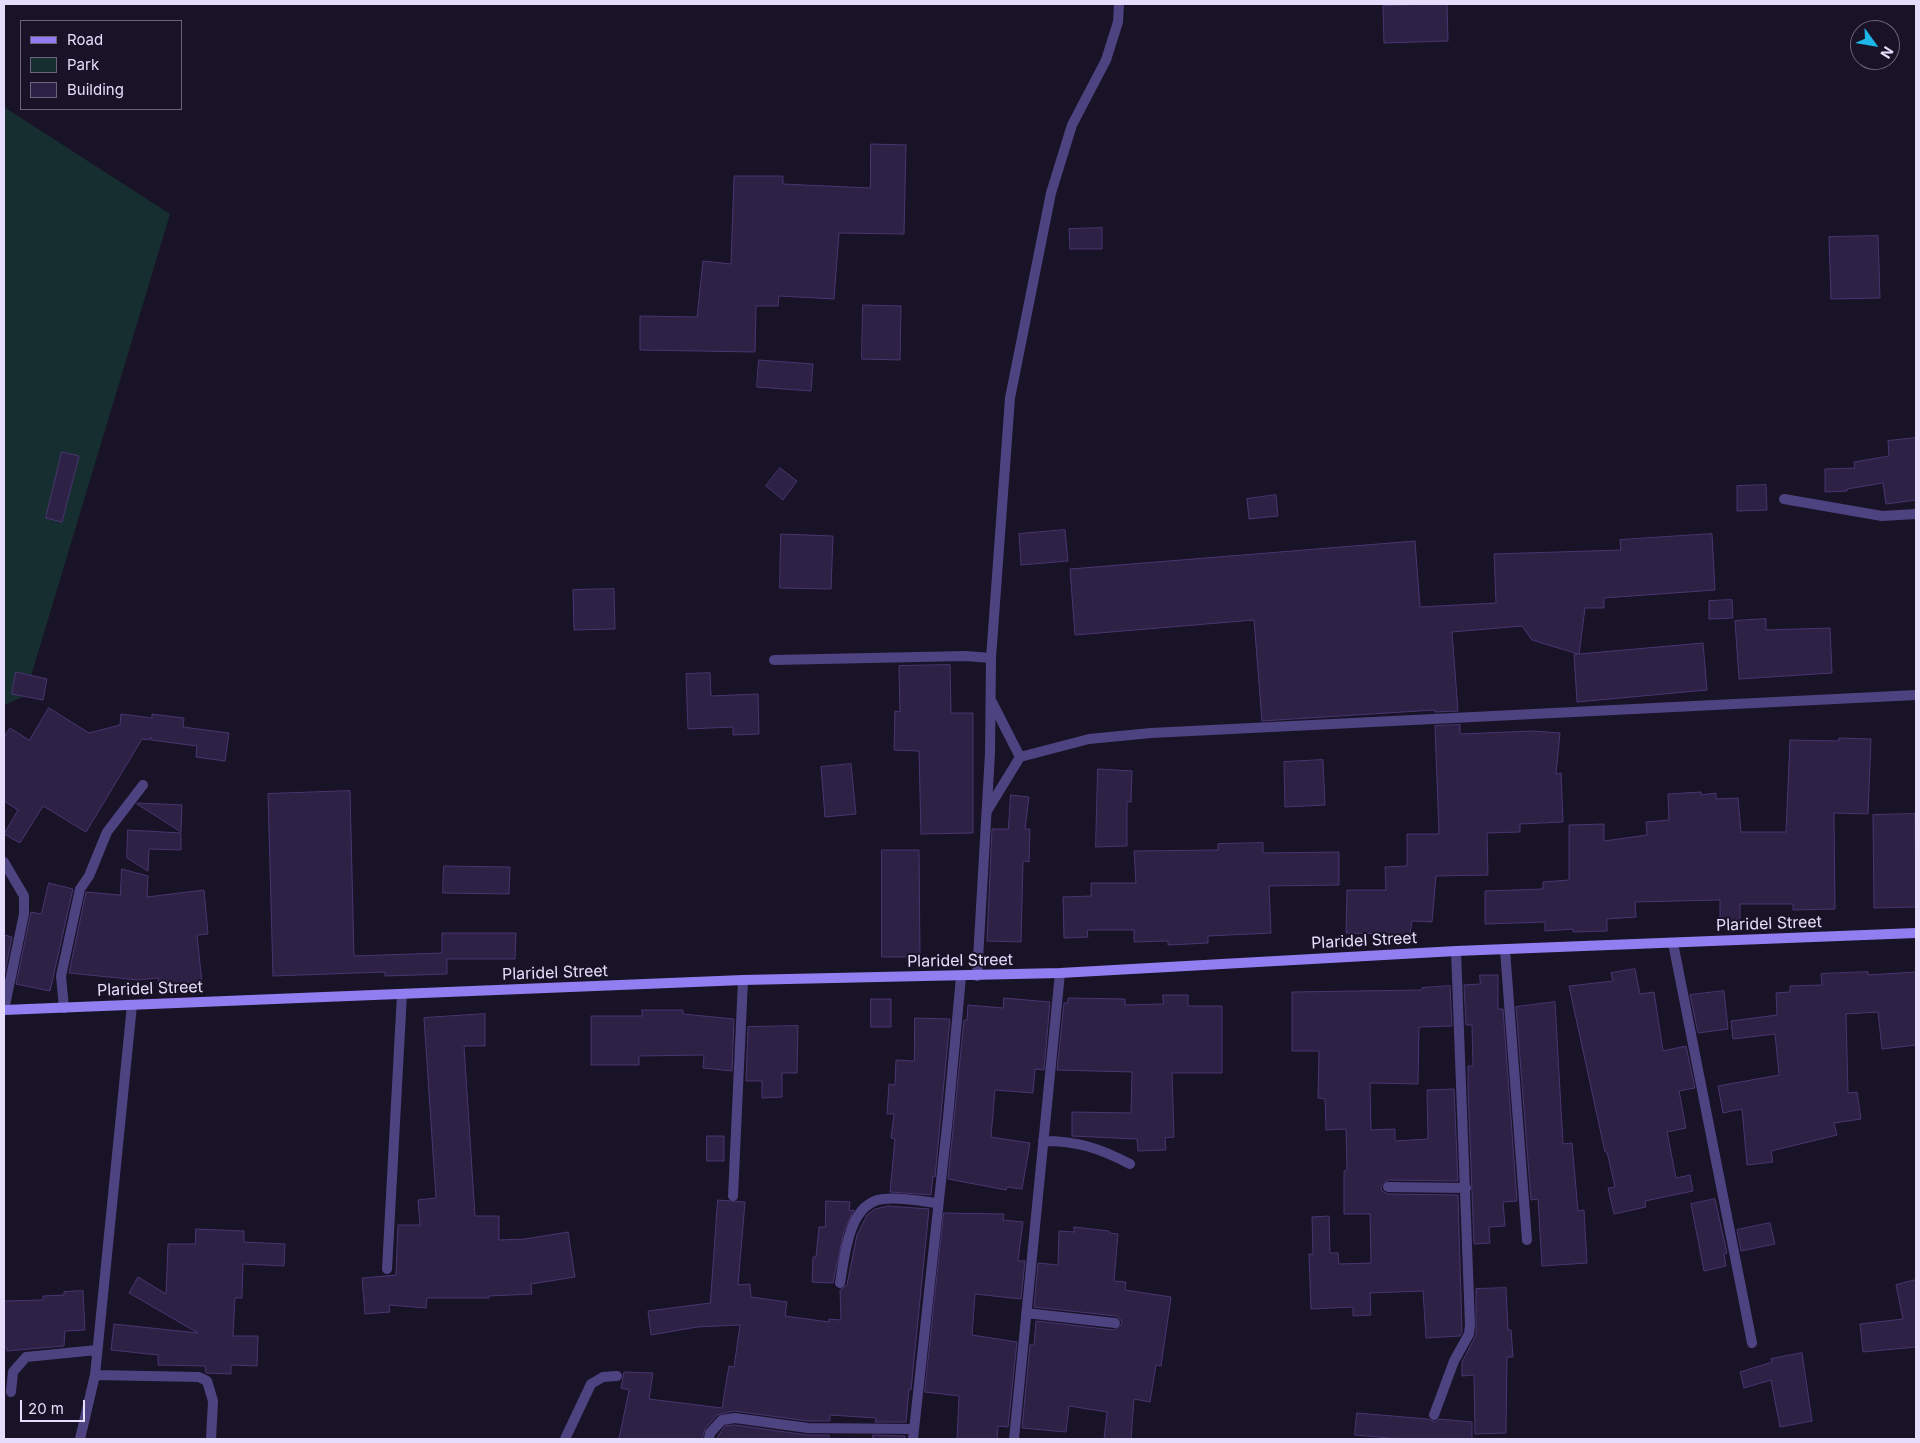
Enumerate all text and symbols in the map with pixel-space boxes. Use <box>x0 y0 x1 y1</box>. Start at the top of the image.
legend <box>20 20 182 110</box>
north arrow <box>1850 20 1900 70</box>
text: Road <box>67 30 103 49</box>
text: N <box>1877 44 1897 62</box>
text: Park <box>67 55 99 74</box>
text: Building <box>67 80 124 99</box>
street label: Plaridel Street <box>1716 913 1822 935</box>
street label: Plaridel Street <box>1311 929 1417 953</box>
street label: Plaridel Street <box>907 950 1013 972</box>
street label: Plaridel Street <box>502 962 608 984</box>
street label: Plaridel Street <box>97 978 203 1000</box>
scale bar <box>22 1390 88 1422</box>
text: 20 m <box>28 1399 64 1418</box>

